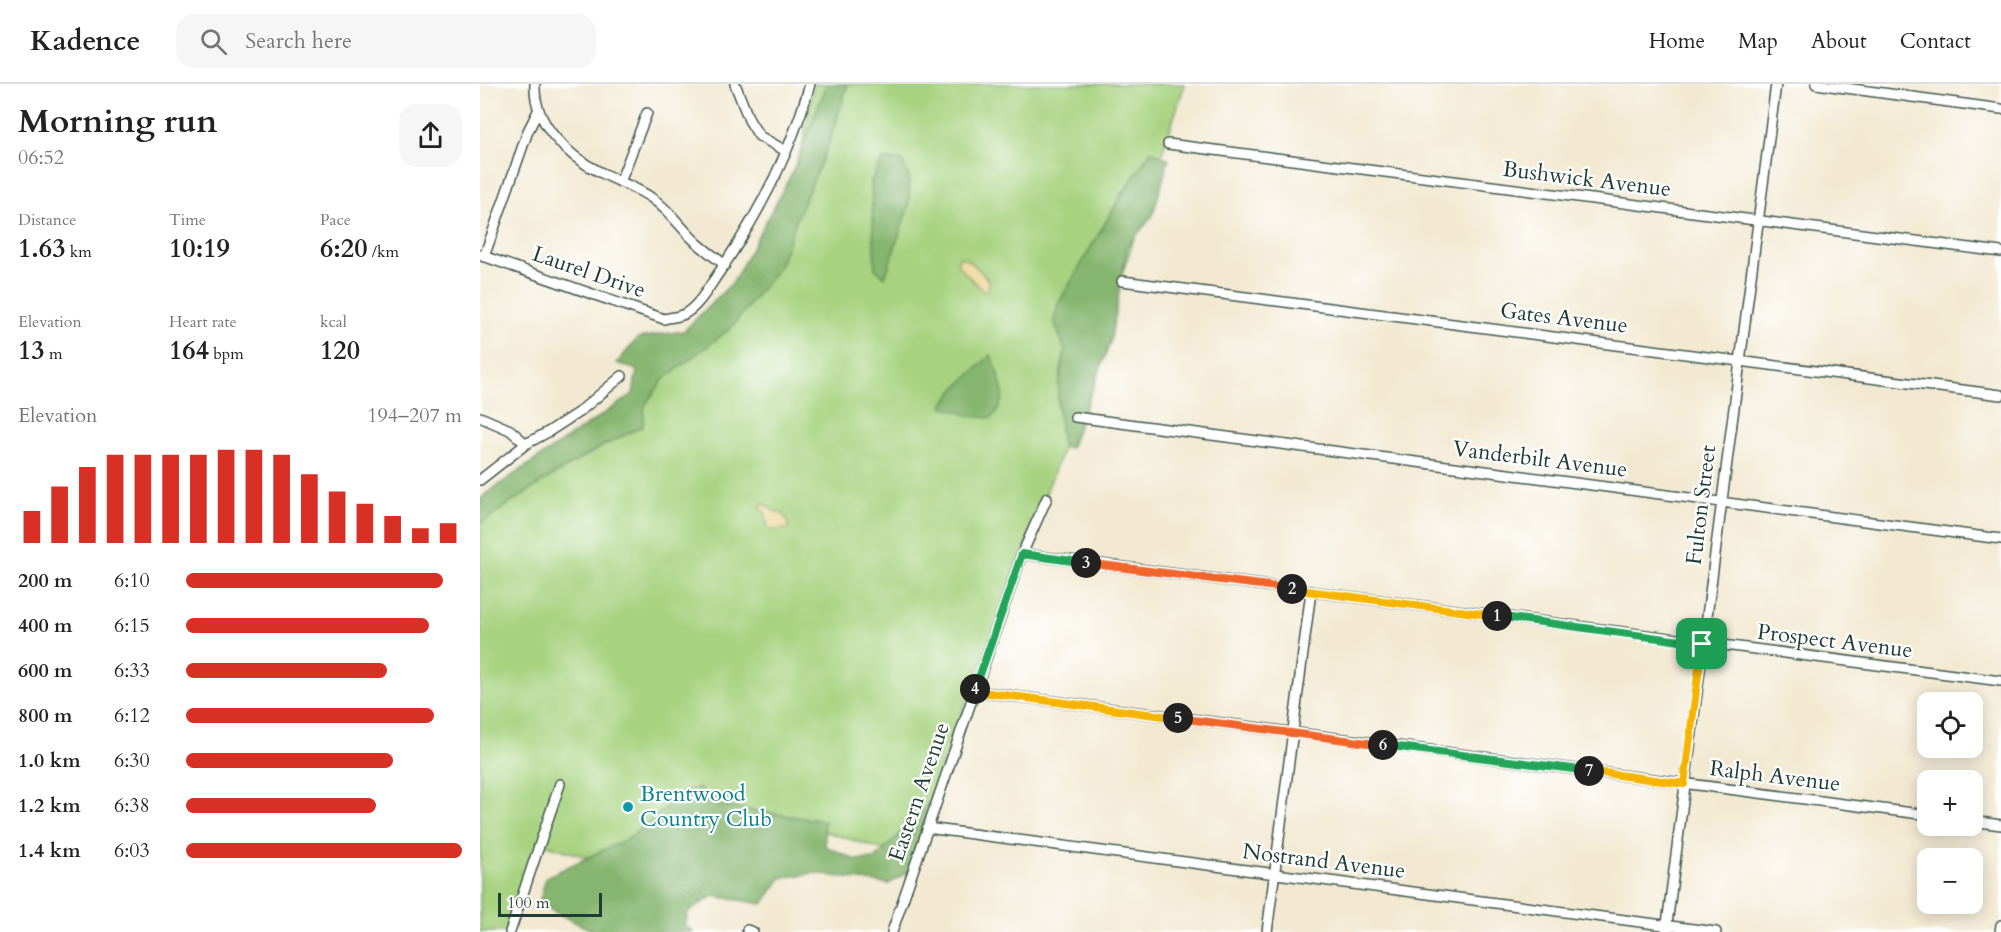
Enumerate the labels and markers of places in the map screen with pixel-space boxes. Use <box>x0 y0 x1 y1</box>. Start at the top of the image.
pin: 3 <box>1071 548 1101 578</box>
pin: 2 <box>1277 574 1307 604</box>
pin: 1 <box>1482 601 1512 631</box>
pin <box>1676 618 1727 669</box>
pin: 4 <box>960 674 990 704</box>
pin: 5 <box>1163 703 1193 733</box>
pin: 6 <box>1368 730 1398 760</box>
pin: 7 <box>1574 756 1604 786</box>
place label: Brentwood Country Club <box>640 779 772 834</box>
marker: Brentwood Country Club <box>621 800 635 814</box>

